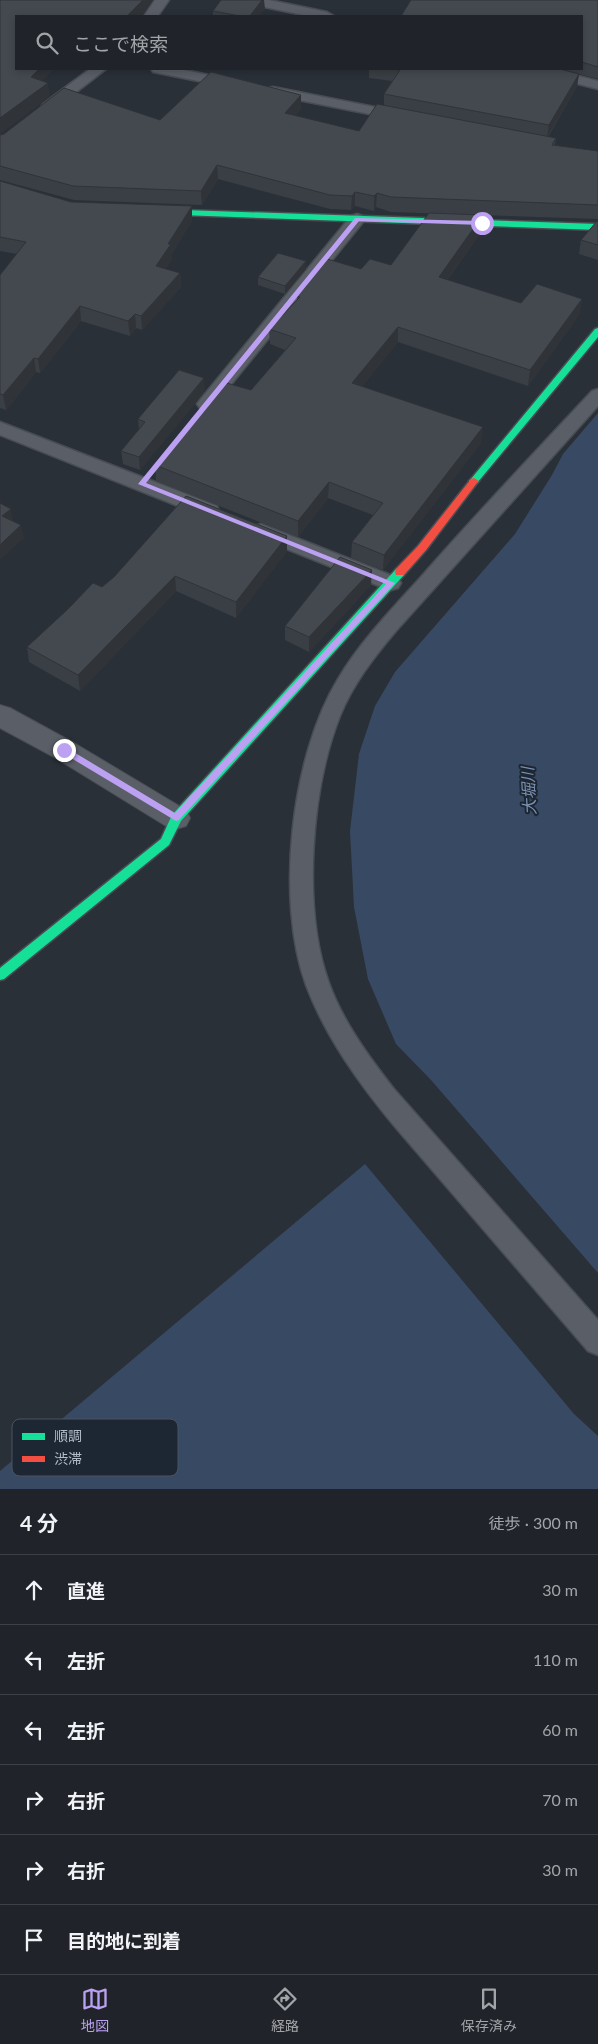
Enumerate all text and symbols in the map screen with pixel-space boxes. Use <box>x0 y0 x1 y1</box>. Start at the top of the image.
search box <box>15 15 583 70</box>
icon: search <box>33 29 61 57</box>
text: ここで検索 <box>73 32 168 55</box>
route start <box>471 212 494 235</box>
route end <box>53 739 76 762</box>
water label: 大堀川 <box>517 765 539 815</box>
legend <box>12 1419 178 1476</box>
text: 順調 <box>54 1427 82 1444</box>
text: 渋滞 <box>54 1450 82 1467</box>
text: 4 分 <box>20 1510 58 1535</box>
text: 徒歩 · 300 m <box>489 1513 578 1532</box>
icon: ahead <box>20 1576 48 1604</box>
text: 直進 <box>67 1579 105 1602</box>
text: 30 m <box>542 1580 578 1599</box>
icon: left <box>20 1646 48 1674</box>
text: 左折 <box>67 1649 105 1672</box>
text: 110 m <box>533 1650 578 1669</box>
icon: left <box>20 1716 48 1744</box>
text: 左折 <box>67 1719 105 1742</box>
text: 60 m <box>542 1720 578 1739</box>
icon: right <box>20 1786 48 1814</box>
text: 右折 <box>67 1789 105 1812</box>
text: 70 m <box>542 1790 578 1809</box>
icon: right <box>20 1856 48 1884</box>
text: 右折 <box>67 1859 105 1882</box>
text: 30 m <box>542 1860 578 1879</box>
icon: arrive <box>20 1926 48 1954</box>
text: 目的地に到着 <box>67 1929 181 1952</box>
tab: 地図 <box>81 1985 109 2035</box>
tab: 経路 <box>271 1985 299 2035</box>
tab: 保存済み <box>461 1985 517 2035</box>

